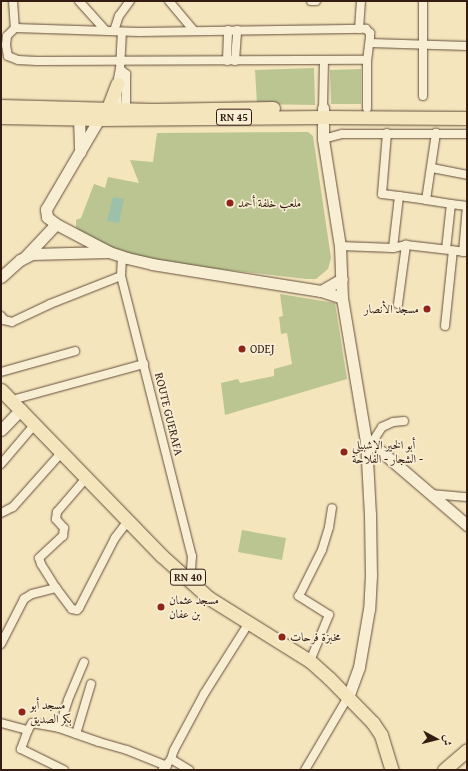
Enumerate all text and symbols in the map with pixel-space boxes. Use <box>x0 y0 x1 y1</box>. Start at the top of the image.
road number: RN 45 <box>216 108 252 126</box>
place label: ملعب خلفة أحمد <box>238 196 301 210</box>
marker: ملعب خلفة أحمد <box>225 198 235 208</box>
place label: مسجد الأنصار <box>364 302 419 316</box>
marker: مسجد الأنصار <box>422 304 432 314</box>
place label: ODEJ <box>250 342 274 356</box>
marker: ODEJ <box>237 344 247 354</box>
street label: ROUTE GUERAFA <box>152 371 186 457</box>
place label: أبو الخير الإشبيلي الشجار - الفلاحة - <box>352 438 423 466</box>
marker: أبو الخير الإشبيلي الشجار - الفلاحة - <box>339 447 349 457</box>
road number: RN 40 <box>170 568 206 586</box>
place label: مسجد عثمان بن عفان <box>169 593 219 621</box>
marker: مسجد عثمان بن عفان <box>156 602 166 612</box>
place label: مخبزة فرحات <box>290 630 341 644</box>
marker: مخبزة فرحات <box>277 632 287 642</box>
place label: مسجد أبو بكر الصديق <box>30 698 71 726</box>
marker: مسجد أبو بكر الصديق <box>17 707 27 717</box>
north arrow <box>416 719 456 759</box>
text: ش <box>439 734 457 747</box>

